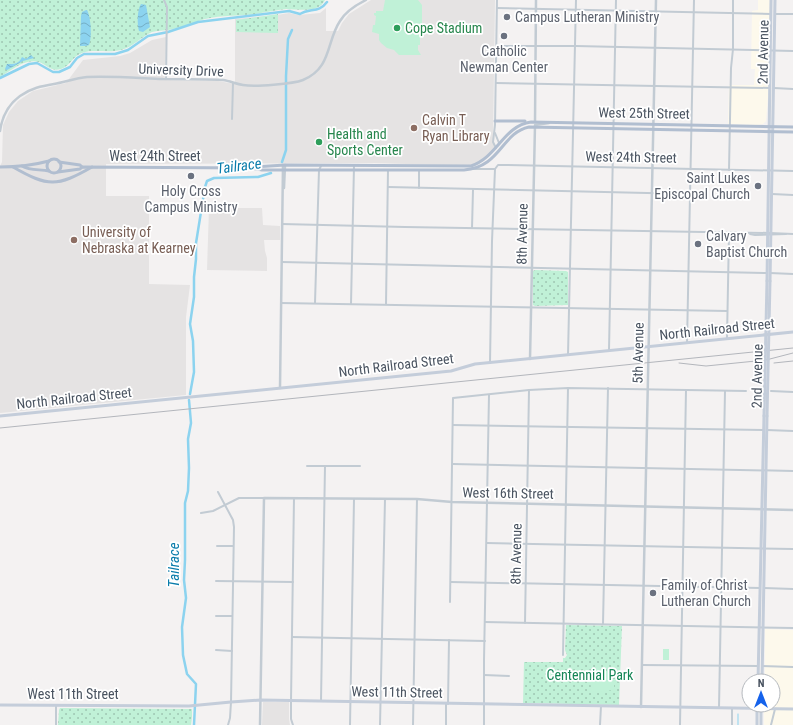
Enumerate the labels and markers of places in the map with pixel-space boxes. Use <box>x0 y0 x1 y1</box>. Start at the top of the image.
place label: Campus Lutheran Ministry <box>515 9 659 25</box>
marker: Campus Lutheran Ministry <box>502 12 512 22</box>
place label: Cope Stadium <box>405 20 482 36</box>
marker: Cope Stadium <box>392 23 402 33</box>
marker: Catholic Newman Center <box>499 31 509 41</box>
place label: Catholic Newman Center <box>460 43 548 75</box>
place label: Calvin T Ryan Library <box>422 112 490 144</box>
marker: Calvin T Ryan Library <box>409 123 419 133</box>
place label: Health and Sports Center <box>327 126 403 158</box>
marker: Health and Sports Center <box>314 137 324 147</box>
place label: Saint Lukes Episcopal Church <box>654 170 750 202</box>
marker: Holy Cross Campus Ministry <box>186 171 196 181</box>
marker: Saint Lukes Episcopal Church <box>753 181 763 191</box>
place label: Holy Cross Campus Ministry <box>145 183 238 215</box>
place label: University of Nebraska at Kearney <box>82 224 196 256</box>
place label: Calvary Baptist Church <box>706 228 787 260</box>
marker: University of Nebraska at Kearney <box>69 235 79 245</box>
marker: Calvary Baptist Church <box>693 239 703 249</box>
place label: Family of Christ Lutheran Church <box>661 577 751 609</box>
marker: Family of Christ Lutheran Church <box>648 588 658 598</box>

